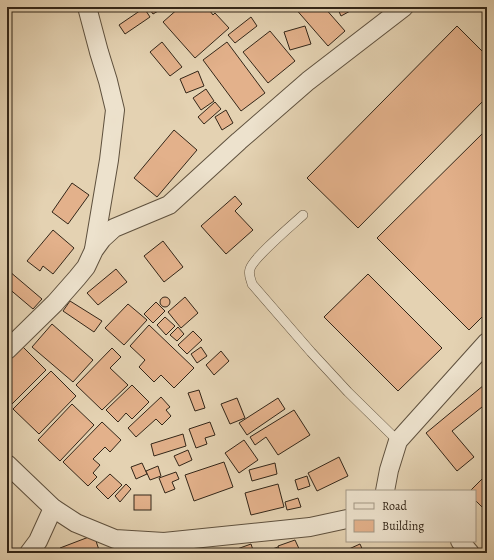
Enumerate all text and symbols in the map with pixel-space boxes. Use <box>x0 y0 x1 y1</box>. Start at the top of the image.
legend <box>346 490 476 542</box>
text: Road <box>382 498 408 514</box>
text: Building <box>382 518 424 534</box>

